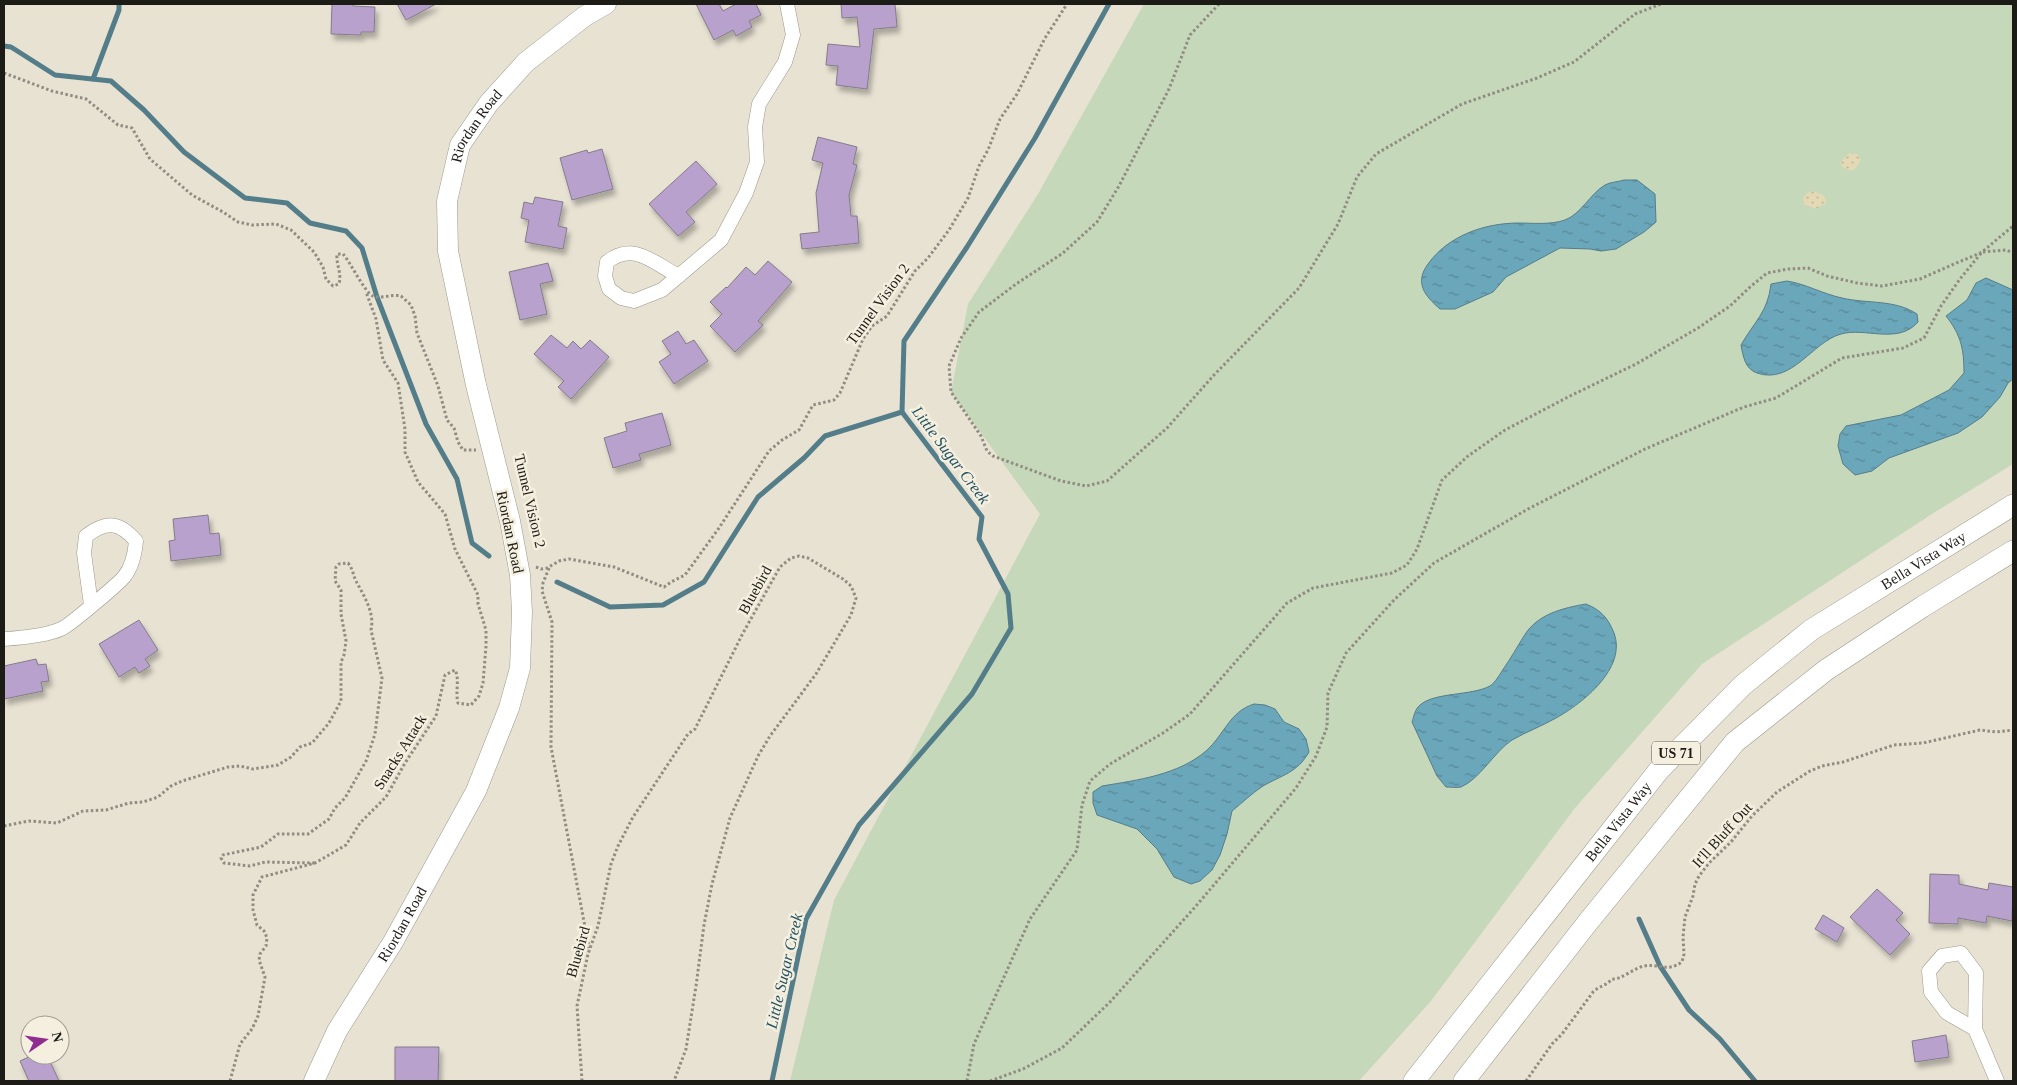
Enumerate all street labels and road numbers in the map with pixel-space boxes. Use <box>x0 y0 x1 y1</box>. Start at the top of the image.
street label: Riordan Road <box>448 86 505 164</box>
street label: Tunnel Vision 2 <box>843 261 913 347</box>
street label: Tunnel Vision 2 <box>511 453 549 549</box>
street label: Riordan Road <box>493 489 527 575</box>
street label: Bella Vista Way <box>1878 528 1969 593</box>
street label: Bluebird <box>735 563 775 617</box>
street label: Snacks Attack <box>371 711 430 792</box>
road number: US 71 <box>1652 741 1700 764</box>
street label: Bella Vista Way <box>1582 778 1655 865</box>
street label: It'll Bluff Out <box>1689 799 1756 871</box>
street label: Riordan Road <box>374 884 430 965</box>
street label: Bluebird <box>563 924 593 979</box>

